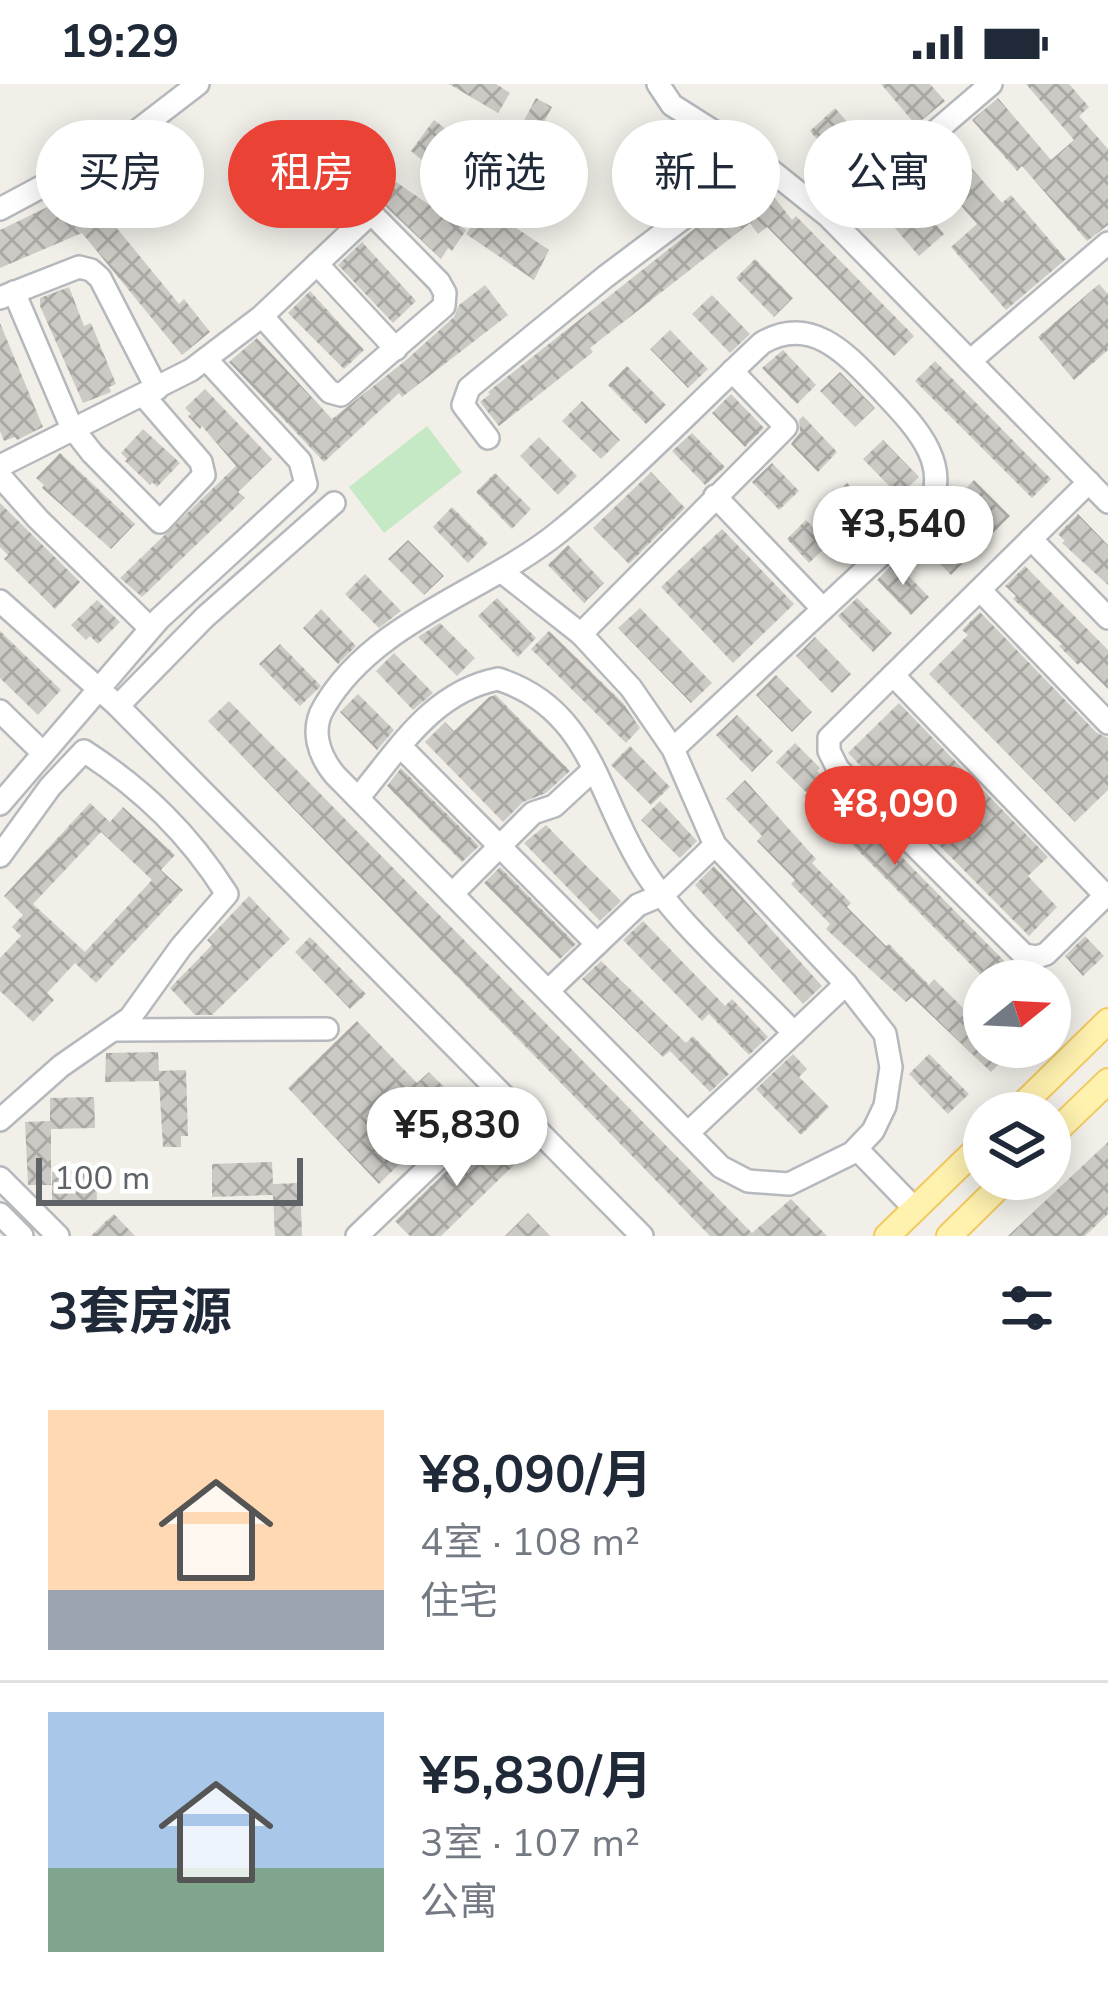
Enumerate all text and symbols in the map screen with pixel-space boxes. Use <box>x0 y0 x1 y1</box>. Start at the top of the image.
text: 19:29 <box>60 12 179 73</box>
chip: 买房 <box>36 120 204 228</box>
chip: 租房 <box>228 120 396 228</box>
chip: 筛选 <box>420 120 588 228</box>
chip: 新上 <box>612 120 780 228</box>
chip: 公寓 <box>804 120 972 228</box>
pin: ¥3,540 <box>805 486 1001 588</box>
text: ¥3,540 <box>840 498 966 551</box>
pin: ¥8,090 <box>797 766 993 868</box>
text: ¥8,090 <box>832 778 958 831</box>
north arrow <box>963 960 1071 1068</box>
map controls <box>963 960 1071 1200</box>
pin: ¥5,830 <box>359 1087 555 1189</box>
button: layers <box>963 1092 1071 1200</box>
text: ¥5,830 <box>394 1099 520 1152</box>
scale bar <box>36 1152 303 1205</box>
text: 100 m <box>54 1156 150 1201</box>
icon: filters <box>994 1275 1060 1341</box>
text: 3套房源 <box>48 1277 232 1347</box>
text: ¥8,090/月 <box>420 1440 653 1510</box>
icon: home <box>144 1458 288 1602</box>
text: 4室 · 108 m² <box>420 1516 640 1569</box>
text: 住宅 <box>420 1575 498 1628</box>
text: ¥5,830/月 <box>420 1741 653 1811</box>
icon: home <box>144 1760 288 1904</box>
text: 3室 · 107 m² <box>420 1817 640 1870</box>
text: 公寓 <box>420 1876 498 1929</box>

